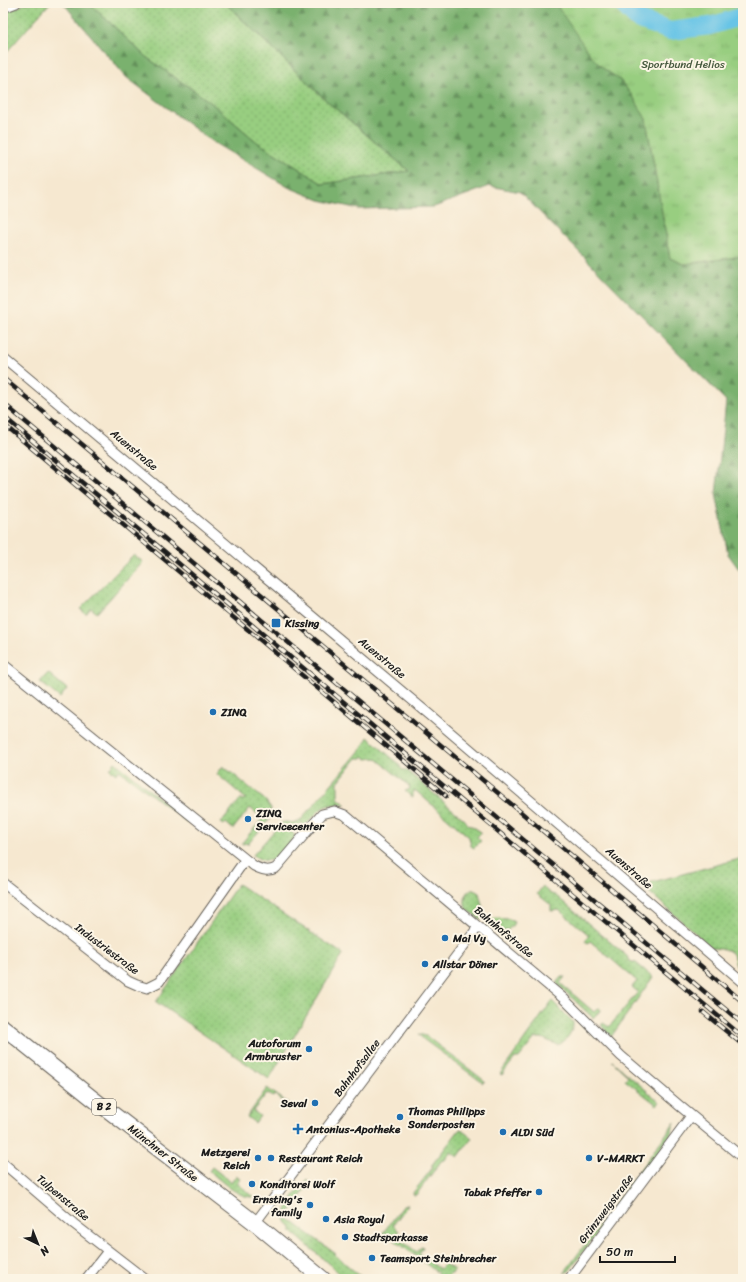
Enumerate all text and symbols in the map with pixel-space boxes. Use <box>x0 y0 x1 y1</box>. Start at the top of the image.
park label: Sportbund Helios <box>641 55 726 74</box>
street label: Auenstraße <box>105 424 162 476</box>
place label: Kissing <box>284 614 320 633</box>
marker: Kissing <box>270 617 282 629</box>
street label: Auenstraße <box>353 632 410 684</box>
place label: ZINQ <box>220 703 248 722</box>
marker: ZINQ <box>208 707 218 717</box>
place label: ZINQ Servicecenter <box>255 804 325 836</box>
marker: ZINQ Servicecenter <box>243 814 253 824</box>
street label: Auenstraße <box>600 841 657 894</box>
street label: Bahnhofstraße <box>470 901 538 963</box>
street label: Industriestraße <box>70 918 144 980</box>
place label: Mai Vy <box>452 929 486 948</box>
marker: Mai Vy <box>440 933 450 943</box>
place label: Allstar Döner <box>432 955 498 974</box>
marker: Allstar Döner <box>420 959 430 969</box>
place label: Autoforum Armbruster <box>244 1034 302 1066</box>
street label: Bahnhofsallee <box>329 1035 385 1101</box>
marker: Autoforum Armbruster <box>304 1044 314 1054</box>
place label: Seval <box>280 1094 308 1113</box>
marker: Seval <box>310 1098 320 1108</box>
road number: B 2 <box>92 1099 116 1115</box>
place label: Thomas Philipps Sonderposten <box>407 1102 486 1134</box>
marker: Thomas Philipps Sonderposten <box>395 1112 405 1122</box>
street label: Münchner Straße <box>124 1119 203 1187</box>
place label: Antonius-Apotheke <box>305 1120 401 1139</box>
place label: ALDI Süd <box>510 1123 555 1142</box>
marker: Antonius-Apotheke <box>293 1124 303 1134</box>
marker: ALDI Süd <box>498 1127 508 1137</box>
place label: Metzgerei Reich <box>200 1143 251 1175</box>
place label: Restaurant Reich <box>278 1149 363 1168</box>
place label: V-MARKT <box>597 1149 646 1168</box>
marker: Metzgerei Reich <box>253 1153 263 1163</box>
marker: Restaurant Reich <box>266 1153 276 1163</box>
marker: V-MARKT <box>584 1153 594 1163</box>
street label: Tulpenstraße <box>32 1170 94 1226</box>
street label: Grünzweigstraße <box>573 1170 639 1248</box>
place label: Konditorei Wolf <box>259 1175 336 1194</box>
marker: Konditorei Wolf <box>247 1179 257 1189</box>
place label: Tabak Pfeffer <box>464 1183 532 1202</box>
marker: Tabak Pfeffer <box>534 1187 544 1197</box>
place label: Ernsting's family <box>252 1190 303 1222</box>
marker: Ernsting's family <box>305 1200 315 1210</box>
place label: Asia Royal <box>333 1210 385 1229</box>
marker: Asia Royal <box>321 1214 331 1224</box>
north arrow <box>18 1224 58 1264</box>
place label: Stadtsparkasse <box>352 1228 428 1247</box>
marker: Stadtsparkasse <box>340 1232 350 1242</box>
scale bar <box>600 1238 675 1264</box>
text: N <box>35 1241 54 1261</box>
text: 50 m <box>606 1241 633 1263</box>
place label: Teamsport Steinbrecher <box>380 1249 498 1268</box>
marker: Teamsport Steinbrecher <box>367 1253 377 1263</box>

